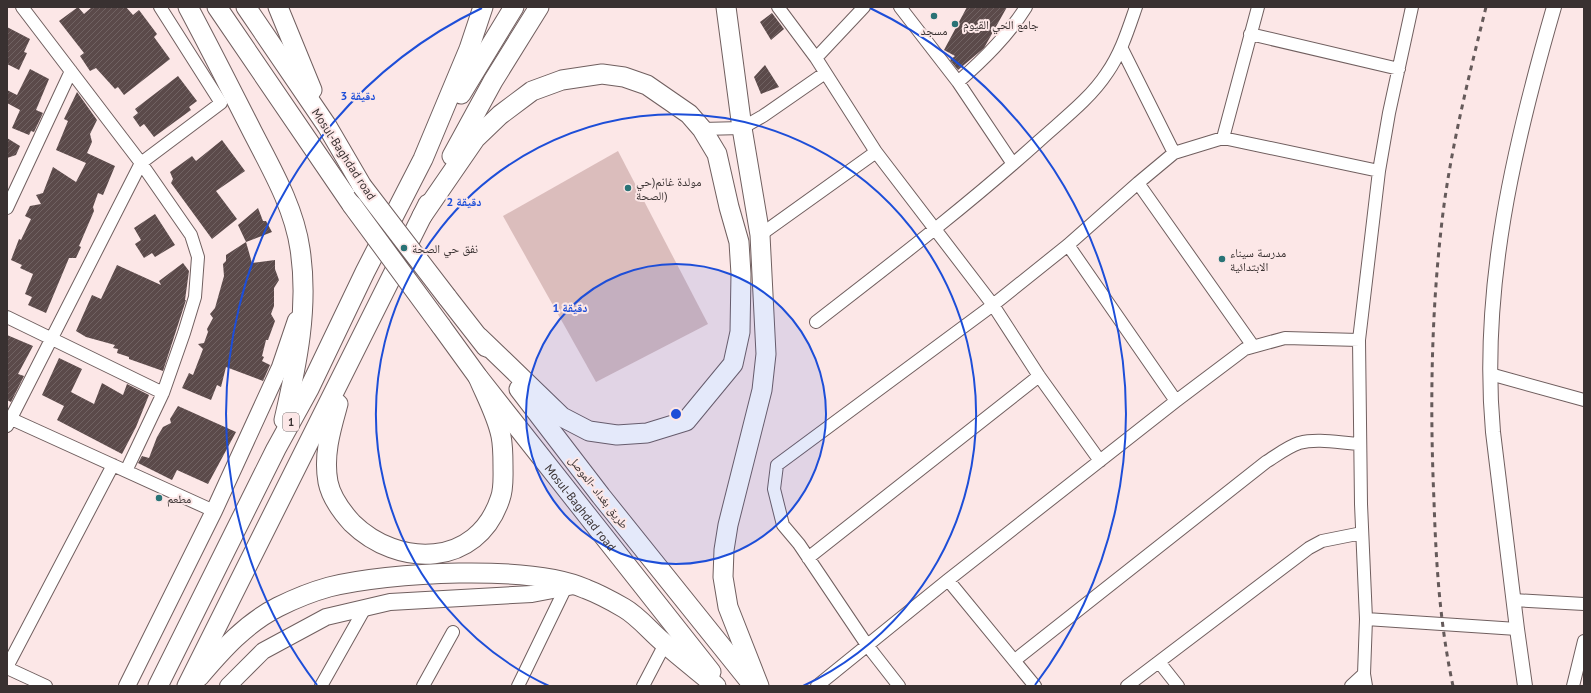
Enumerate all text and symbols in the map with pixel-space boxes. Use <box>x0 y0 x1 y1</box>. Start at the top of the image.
marker: مسجد <box>929 11 939 21</box>
place label: جامع الحي القيوم <box>963 17 1039 35</box>
marker: جامع الحي القيوم <box>950 19 960 29</box>
place label: مسجد <box>920 23 948 38</box>
text: 3 دقيقة <box>340 88 376 103</box>
street label: Mosul-Baghdad road <box>309 105 379 203</box>
place label: مولدة غانم(حي الصحة) <box>636 174 701 203</box>
marker: مولدة غانم(حي الصحة) <box>623 183 633 193</box>
text: 2 دقيقة <box>446 194 482 209</box>
place label: نفق حي الصحة <box>412 241 478 259</box>
marker: نفق حي الصحة <box>399 243 409 253</box>
place label: مدرسة سيناء الابتدائية <box>1230 245 1286 274</box>
marker: مدرسة سيناء الابتدائية <box>1217 254 1227 264</box>
text: 1 دقيقة <box>552 300 588 315</box>
centre of rings <box>669 407 683 421</box>
road number: 1 <box>283 413 299 431</box>
street label: طريق بغداد -الموصل <box>566 452 632 532</box>
street label: Mosul-Baghdad road <box>542 461 620 554</box>
place label: مطعم <box>167 491 191 507</box>
marker: مطعم <box>154 493 164 503</box>

